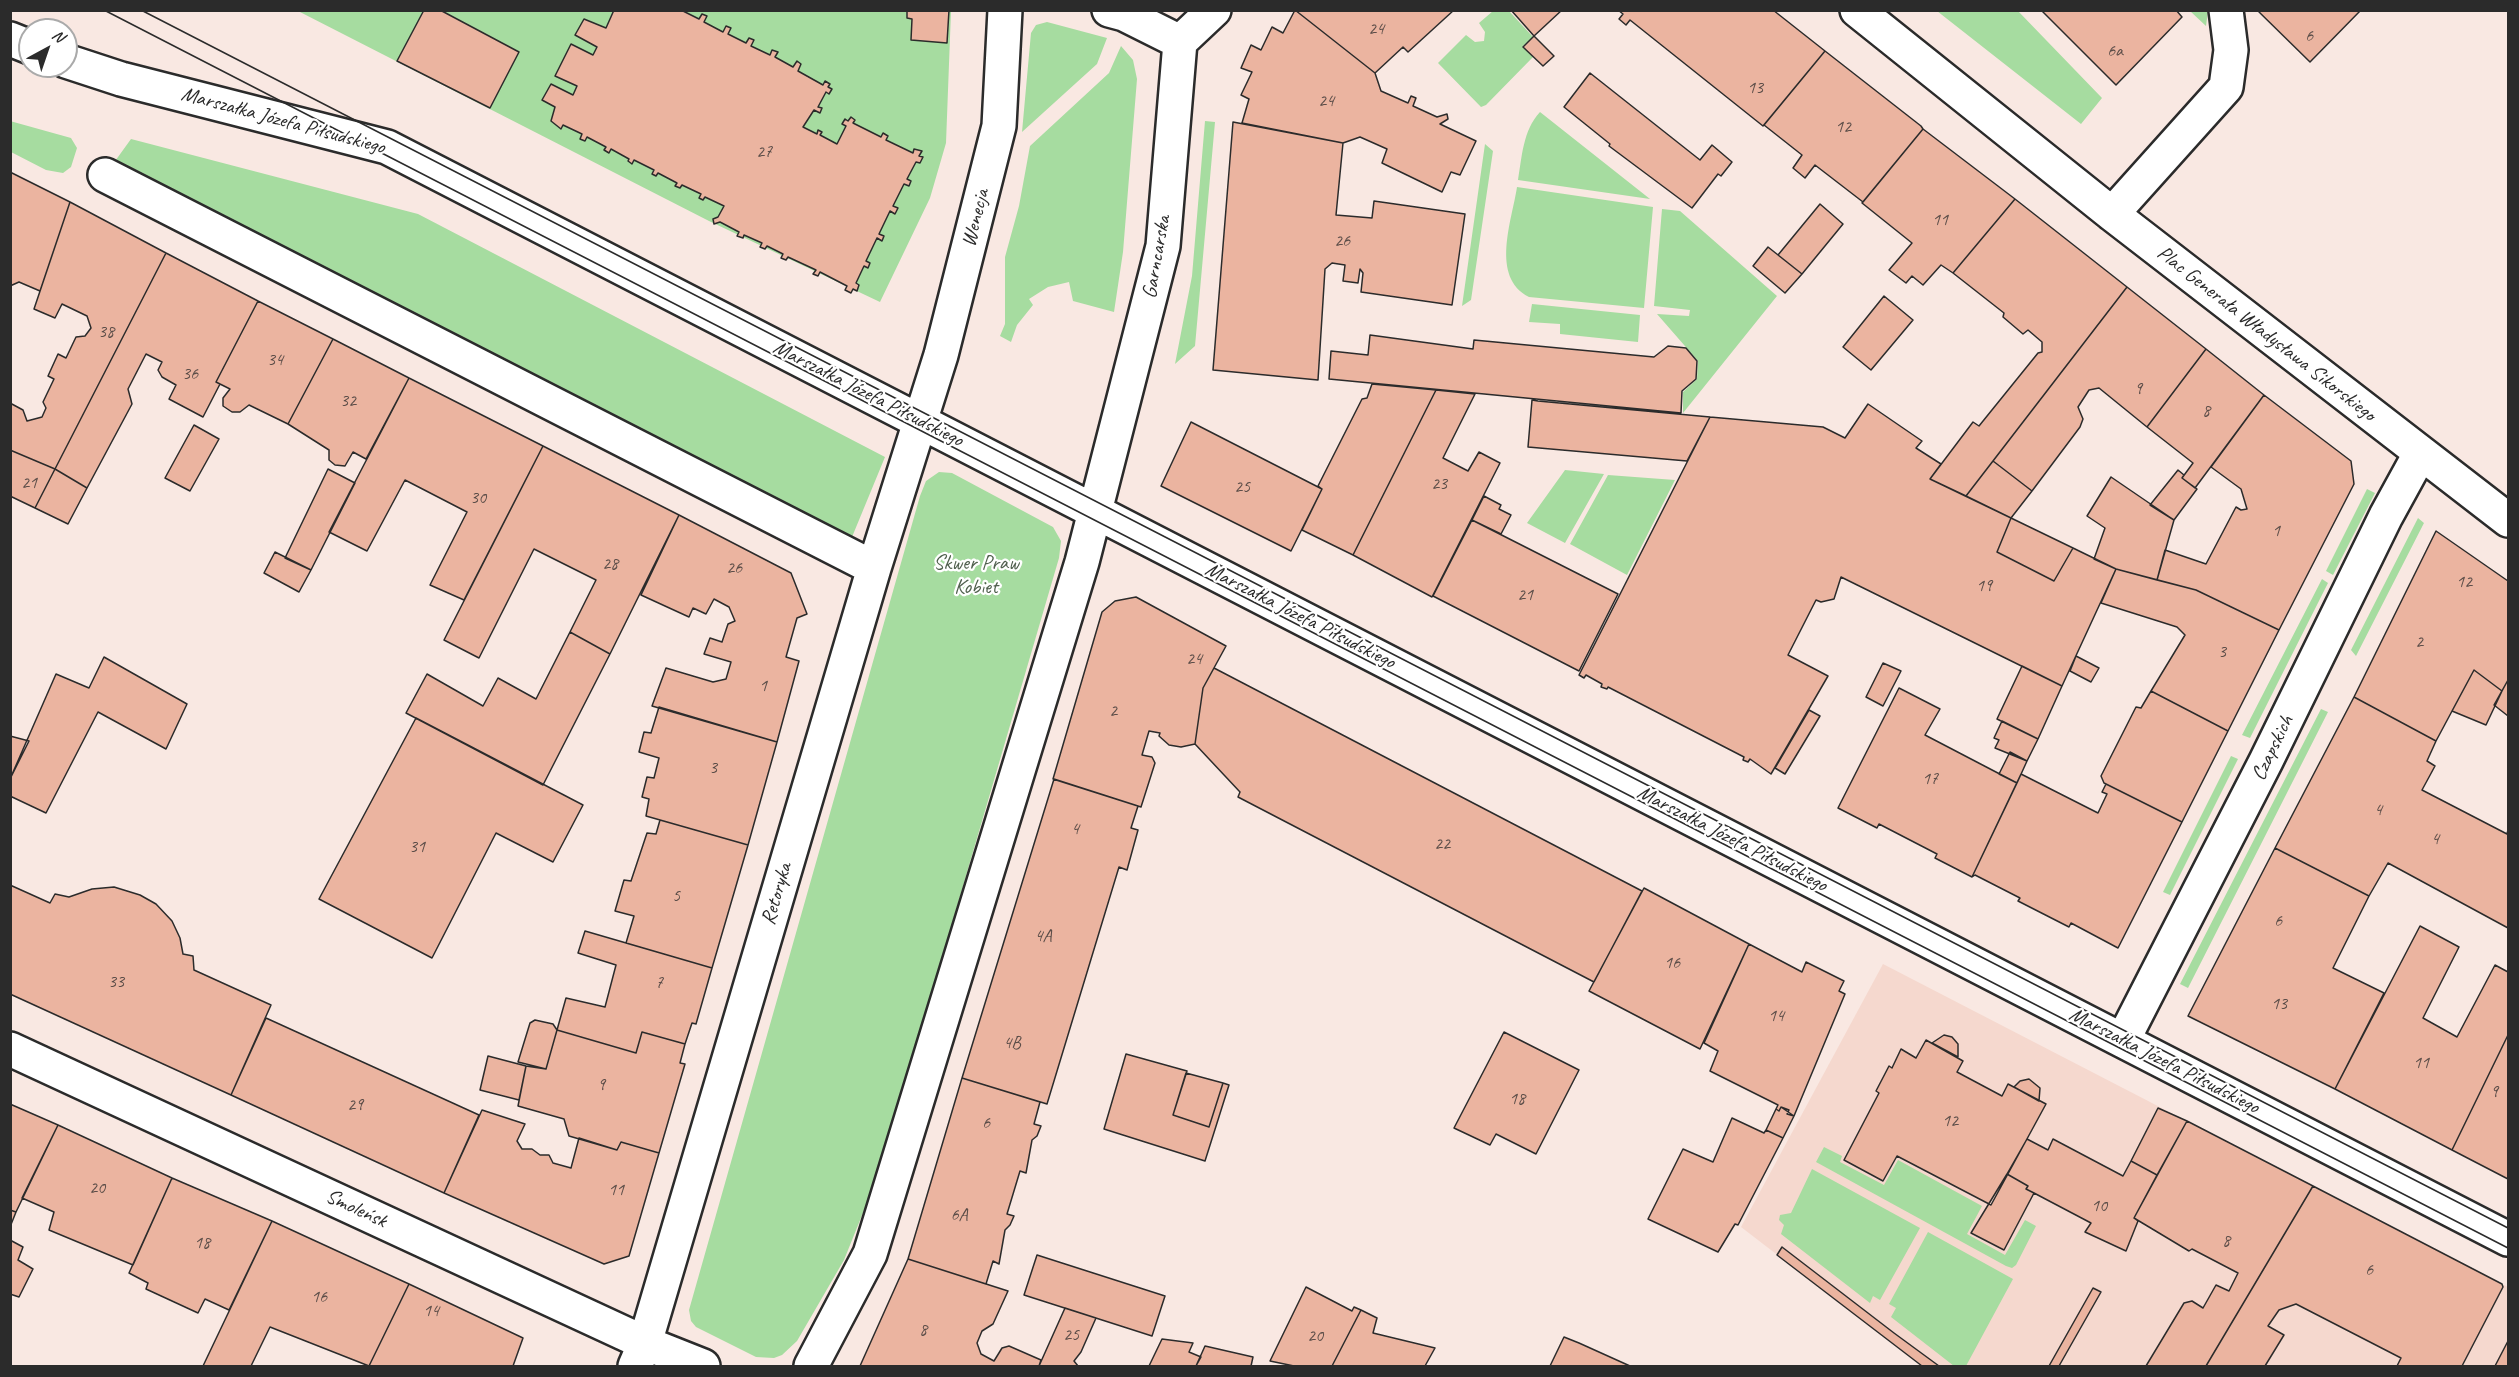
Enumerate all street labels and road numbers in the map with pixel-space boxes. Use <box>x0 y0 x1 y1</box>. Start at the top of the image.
street label: Marszałka Józefa Piłsudskiego <box>178 82 388 160</box>
street label: Wenecja <box>957 186 995 250</box>
street label: Garncarska <box>1137 214 1177 300</box>
street label: Plac Generała Władysława Sikorskiego <box>2152 241 2380 427</box>
street label: Marszałka Józefa Piłsudskiego <box>769 335 967 453</box>
street label: Marszałka Józefa Piłsudskiego <box>1201 557 1399 675</box>
street label: Czapskich <box>2246 711 2300 785</box>
street label: Marszałka Józefa Piłsudskiego <box>1633 780 1831 898</box>
street label: Retoryka <box>756 860 798 928</box>
street label: Marszałka Józefa Piłsudskiego <box>2065 1002 2263 1120</box>
street label: Smoleńsk <box>321 1184 391 1234</box>

